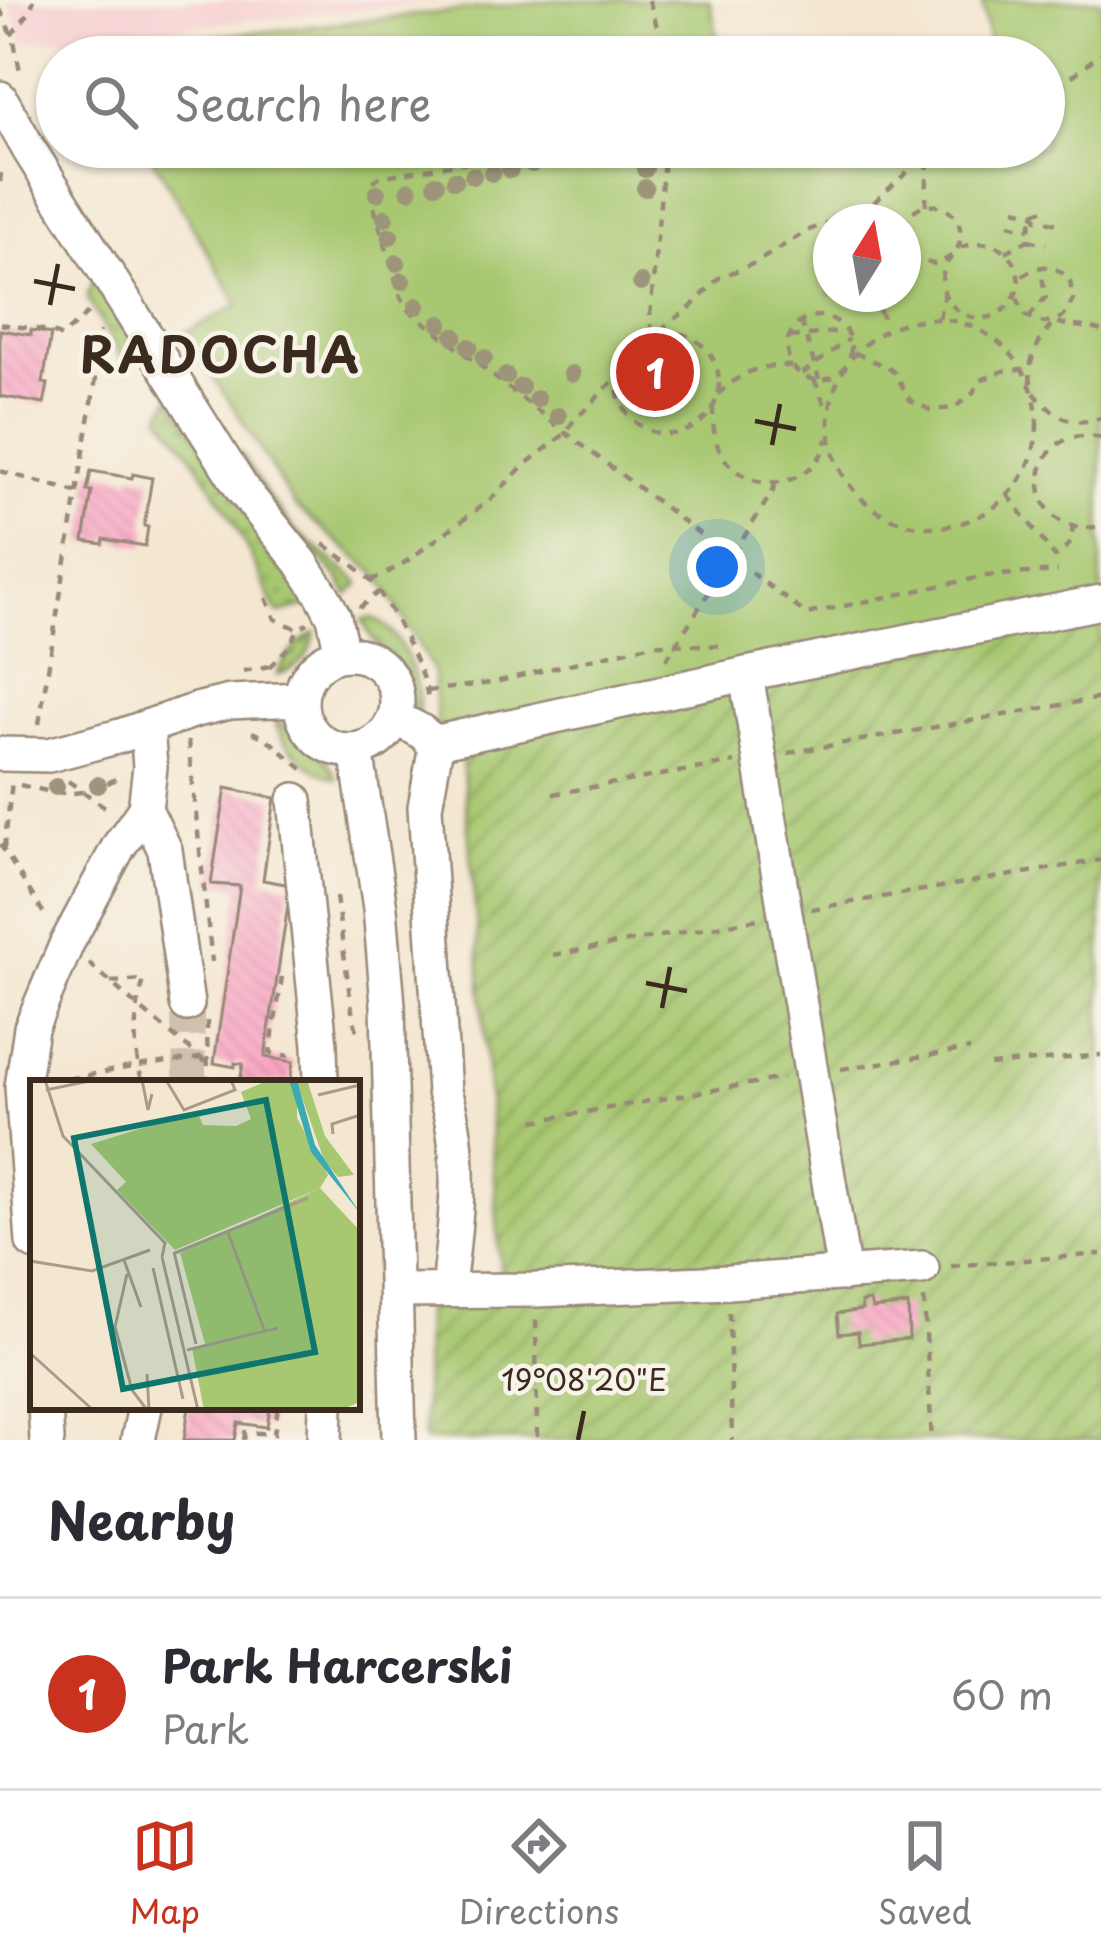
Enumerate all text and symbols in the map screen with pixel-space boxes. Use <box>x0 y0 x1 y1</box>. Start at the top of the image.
search box <box>36 36 1065 168</box>
text: Search here <box>174 68 431 136</box>
icon: search <box>78 69 144 135</box>
north arrow <box>813 204 921 312</box>
district label: RADOCHA <box>80 317 362 389</box>
pin: 1 <box>616 327 694 417</box>
your location <box>687 537 747 597</box>
inset map <box>30 1080 360 1410</box>
text: 19°08'20"E <box>501 1356 667 1401</box>
text: Nearby <box>48 1480 235 1557</box>
text: Park Harcerski <box>162 1630 513 1698</box>
text: 1 <box>78 1664 96 1723</box>
text: 60 m <box>951 1664 1053 1723</box>
text: Park <box>162 1698 249 1757</box>
tab: Map <box>129 1813 200 1935</box>
tab: Directions <box>459 1813 619 1935</box>
tab: Saved <box>878 1813 972 1935</box>

